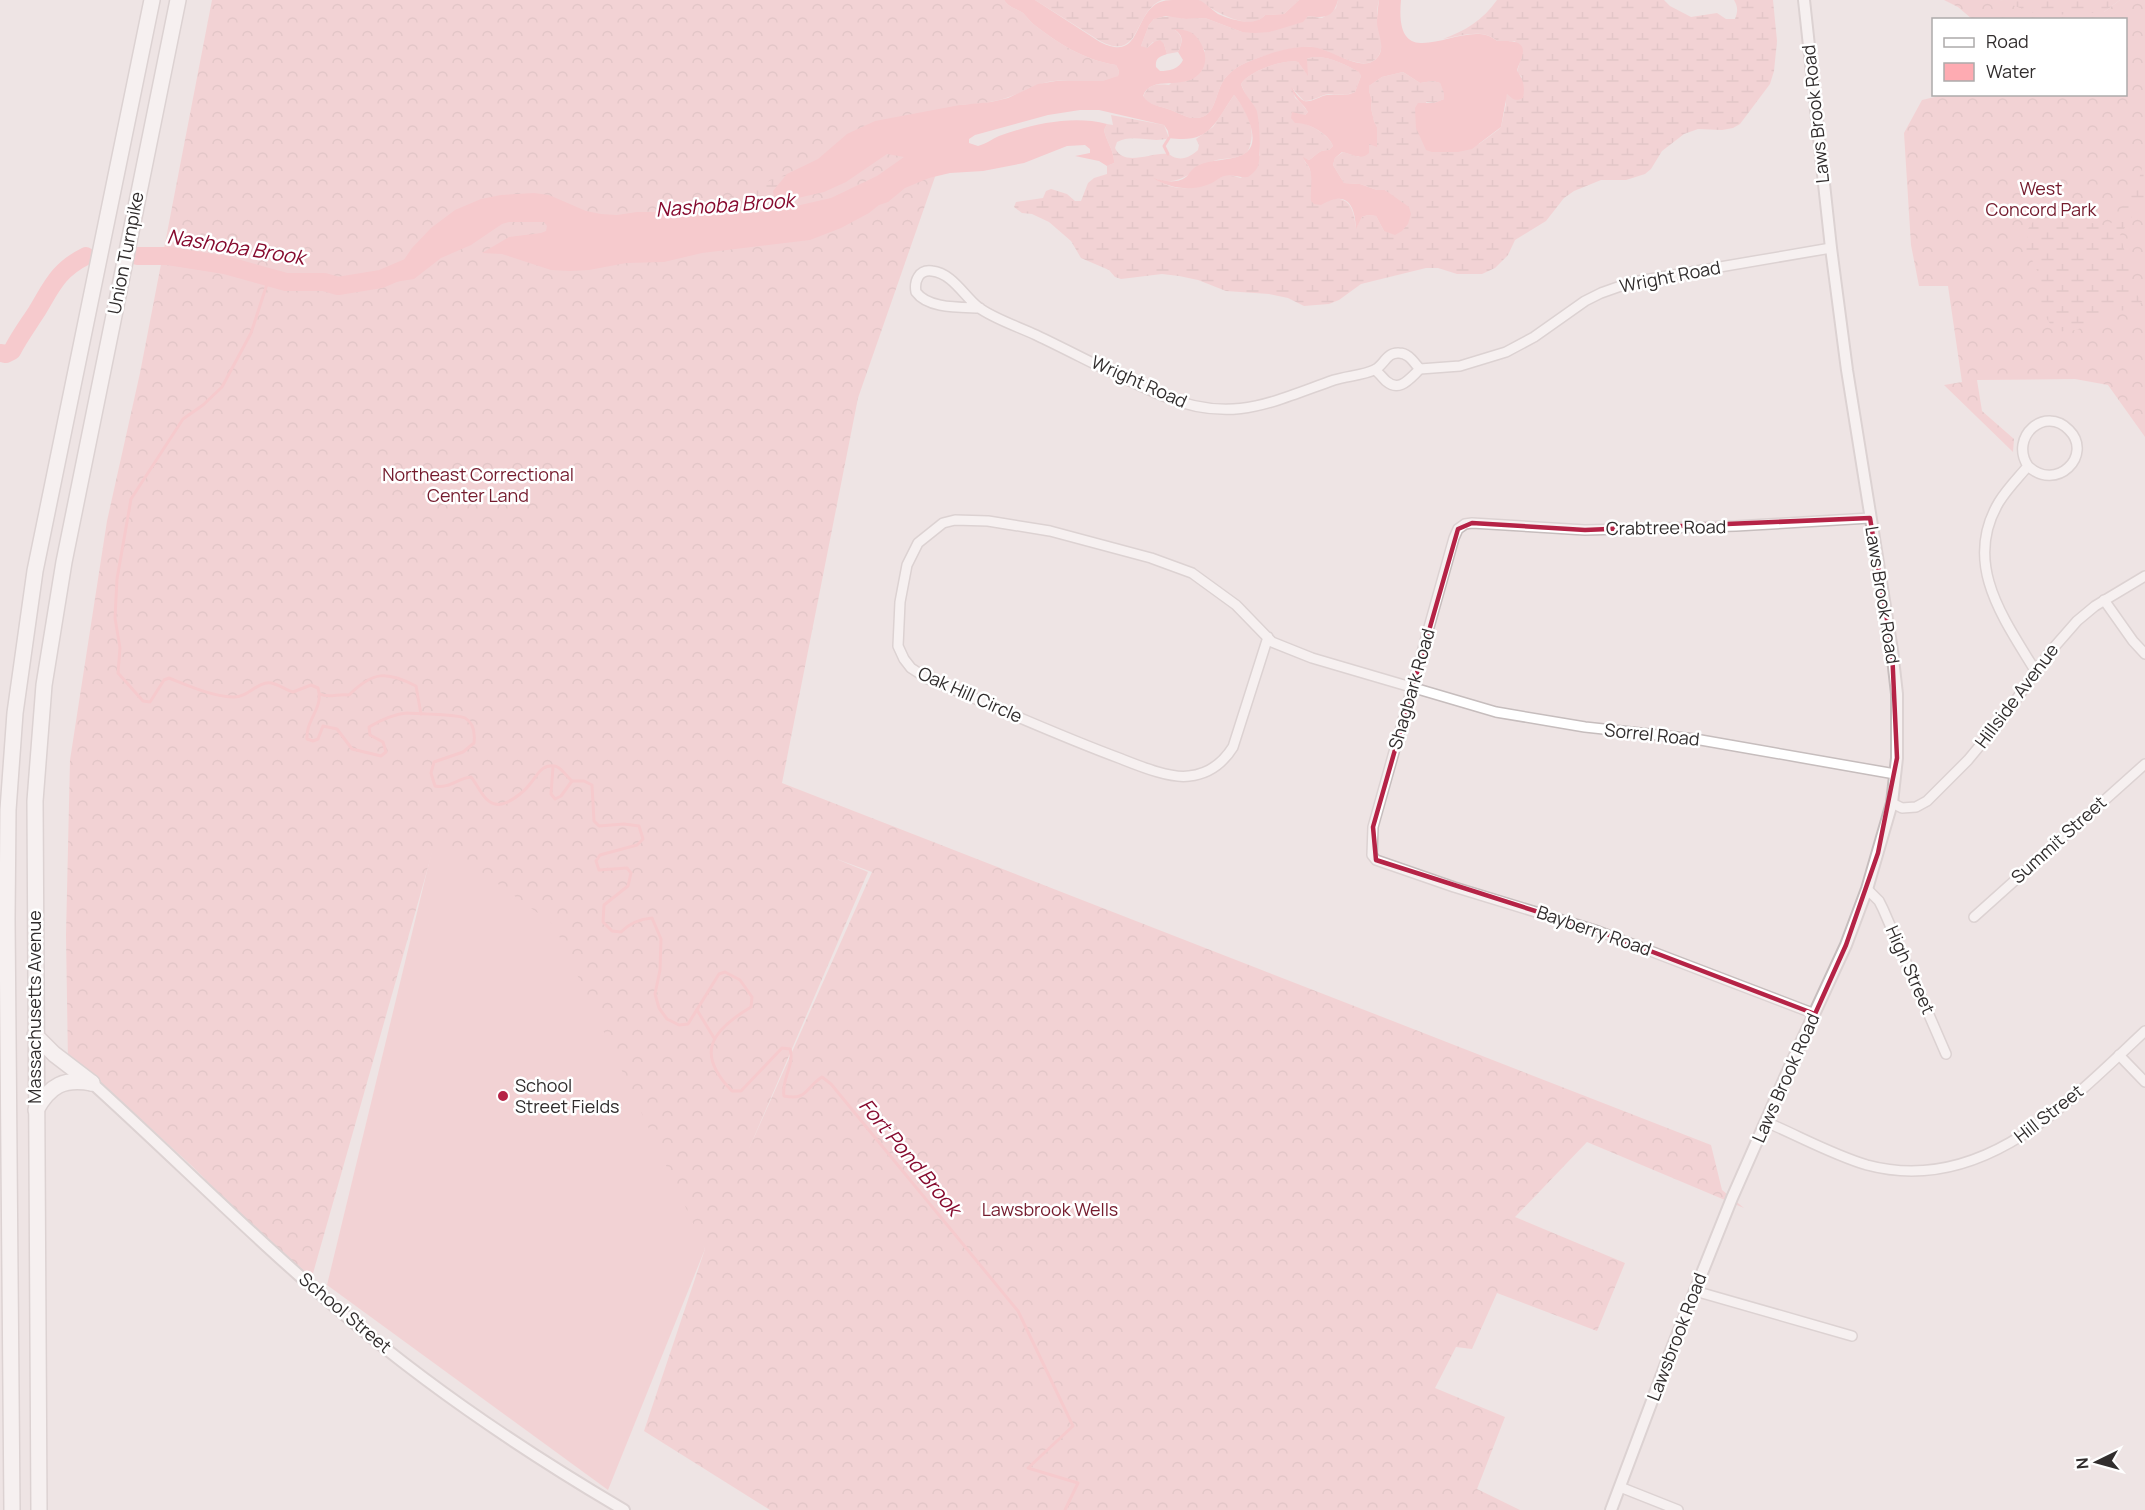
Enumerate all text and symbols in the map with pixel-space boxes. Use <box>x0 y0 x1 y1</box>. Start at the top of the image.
legend <box>1932 18 2127 96</box>
text: Road <box>1986 29 2029 53</box>
street label: Laws Brook Road <box>1796 44 1834 185</box>
text: Water <box>1986 59 2036 83</box>
park label: West Concord Park <box>1986 176 2098 221</box>
water label: Nashoba Brook <box>655 186 798 223</box>
street label: Union Turnpike <box>101 190 149 316</box>
water label: Nashoba Brook <box>165 222 310 271</box>
street label: Wright Road <box>1617 254 1722 298</box>
street label: Wright Road <box>1088 349 1191 413</box>
park label: Northeast Correctional Center Land <box>382 462 574 507</box>
street label: Crabtree Road <box>1606 514 1726 540</box>
street label: Laws Brook Road <box>1860 524 1906 665</box>
street label: Shagbark Road <box>1382 625 1440 752</box>
street label: Hillside Avenue <box>1969 638 2063 753</box>
street label: Oak Hill Circle <box>914 660 1026 728</box>
street label: Sorrel Road <box>1603 717 1701 751</box>
street label: Summit Street <box>2006 790 2111 888</box>
street label: Bayberry Road <box>1534 899 1655 961</box>
street label: Massachusetts Avenue <box>22 910 46 1104</box>
street label: High Street <box>1881 922 1941 1018</box>
street label: Laws Brook Road <box>1746 1009 1824 1146</box>
place label: School Street Fields <box>515 1073 620 1118</box>
street label: Hill Street <box>2009 1079 2088 1148</box>
marker: School Street Fields <box>496 1089 510 1103</box>
water label: Fort Pond Brook <box>853 1092 969 1223</box>
park label: Lawsbrook Wells <box>982 1197 1118 1221</box>
street label: School Street <box>294 1266 397 1358</box>
street label: Lawsbrook Road <box>1641 1269 1711 1404</box>
north arrow <box>2067 1432 2127 1492</box>
text: N <box>2071 1457 2094 1470</box>

